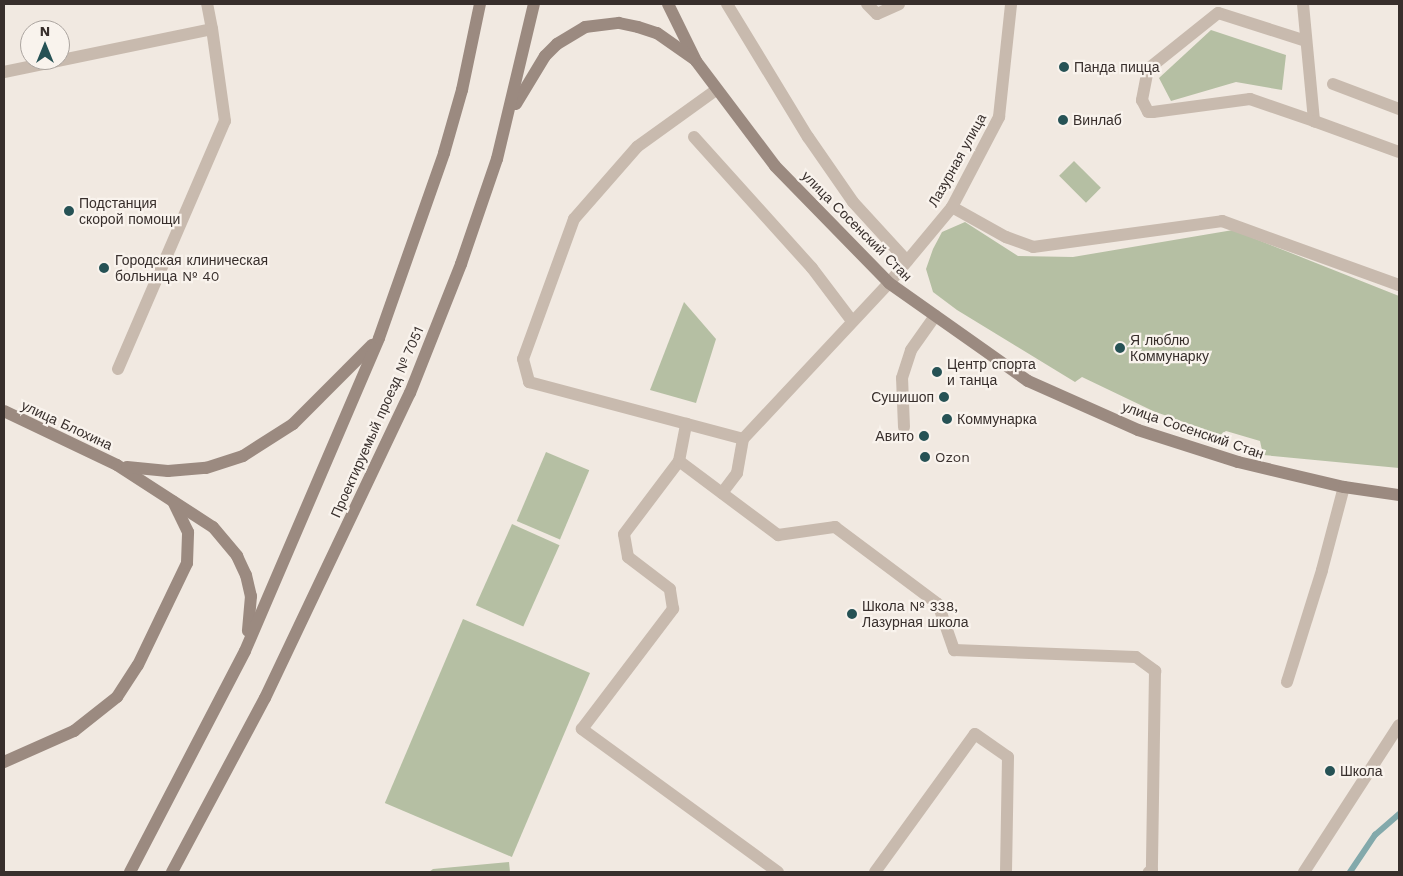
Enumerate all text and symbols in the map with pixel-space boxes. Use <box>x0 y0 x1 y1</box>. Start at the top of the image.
north arrow <box>20 20 70 70</box>
text: N <box>40 23 50 39</box>
place label: Панда пицца <box>1074 59 1160 75</box>
marker: Панда пицца <box>1058 61 1070 73</box>
street label: Лазурная улица <box>924 110 990 210</box>
place label: Винлаб <box>1073 112 1122 128</box>
marker: Винлаб <box>1057 114 1069 126</box>
street label: улица Сосенский Стан <box>798 167 916 285</box>
place label: Подстанция скорой помощи <box>79 195 180 228</box>
marker: Подстанция скорой помощи <box>63 205 75 217</box>
place label: Городская клиническая больница № 40 <box>115 252 268 284</box>
marker: Городская клиническая больница № 40 <box>97 261 111 275</box>
street label: Проектируемый проезд № 7051 <box>327 324 427 520</box>
place label: Я люблю Коммунарку <box>1130 332 1209 364</box>
marker: Я люблю Коммунарку <box>1114 342 1126 354</box>
place label: Центр спорта и танца <box>947 356 1036 388</box>
marker: Центр спорта и танца <box>931 366 943 378</box>
place label: Сушишоп <box>871 389 934 405</box>
marker: Сушишоп <box>938 391 950 403</box>
street label: улица Блохина <box>19 397 115 453</box>
street label: улица Сосенский Стан <box>1120 398 1266 462</box>
place label: Коммунарка <box>957 411 1037 427</box>
marker: Коммунарка <box>941 413 953 425</box>
place label: Авито <box>875 428 914 444</box>
marker: Авито <box>918 430 930 442</box>
place label: Ozon <box>935 449 970 465</box>
marker: Ozon <box>919 451 931 463</box>
place label: Школа № 338, Лазурная школа <box>862 598 969 630</box>
marker: Школа № 338, Лазурная школа <box>846 608 858 620</box>
place label: Школа <box>1340 763 1383 779</box>
marker: Школа <box>1324 765 1336 777</box>

